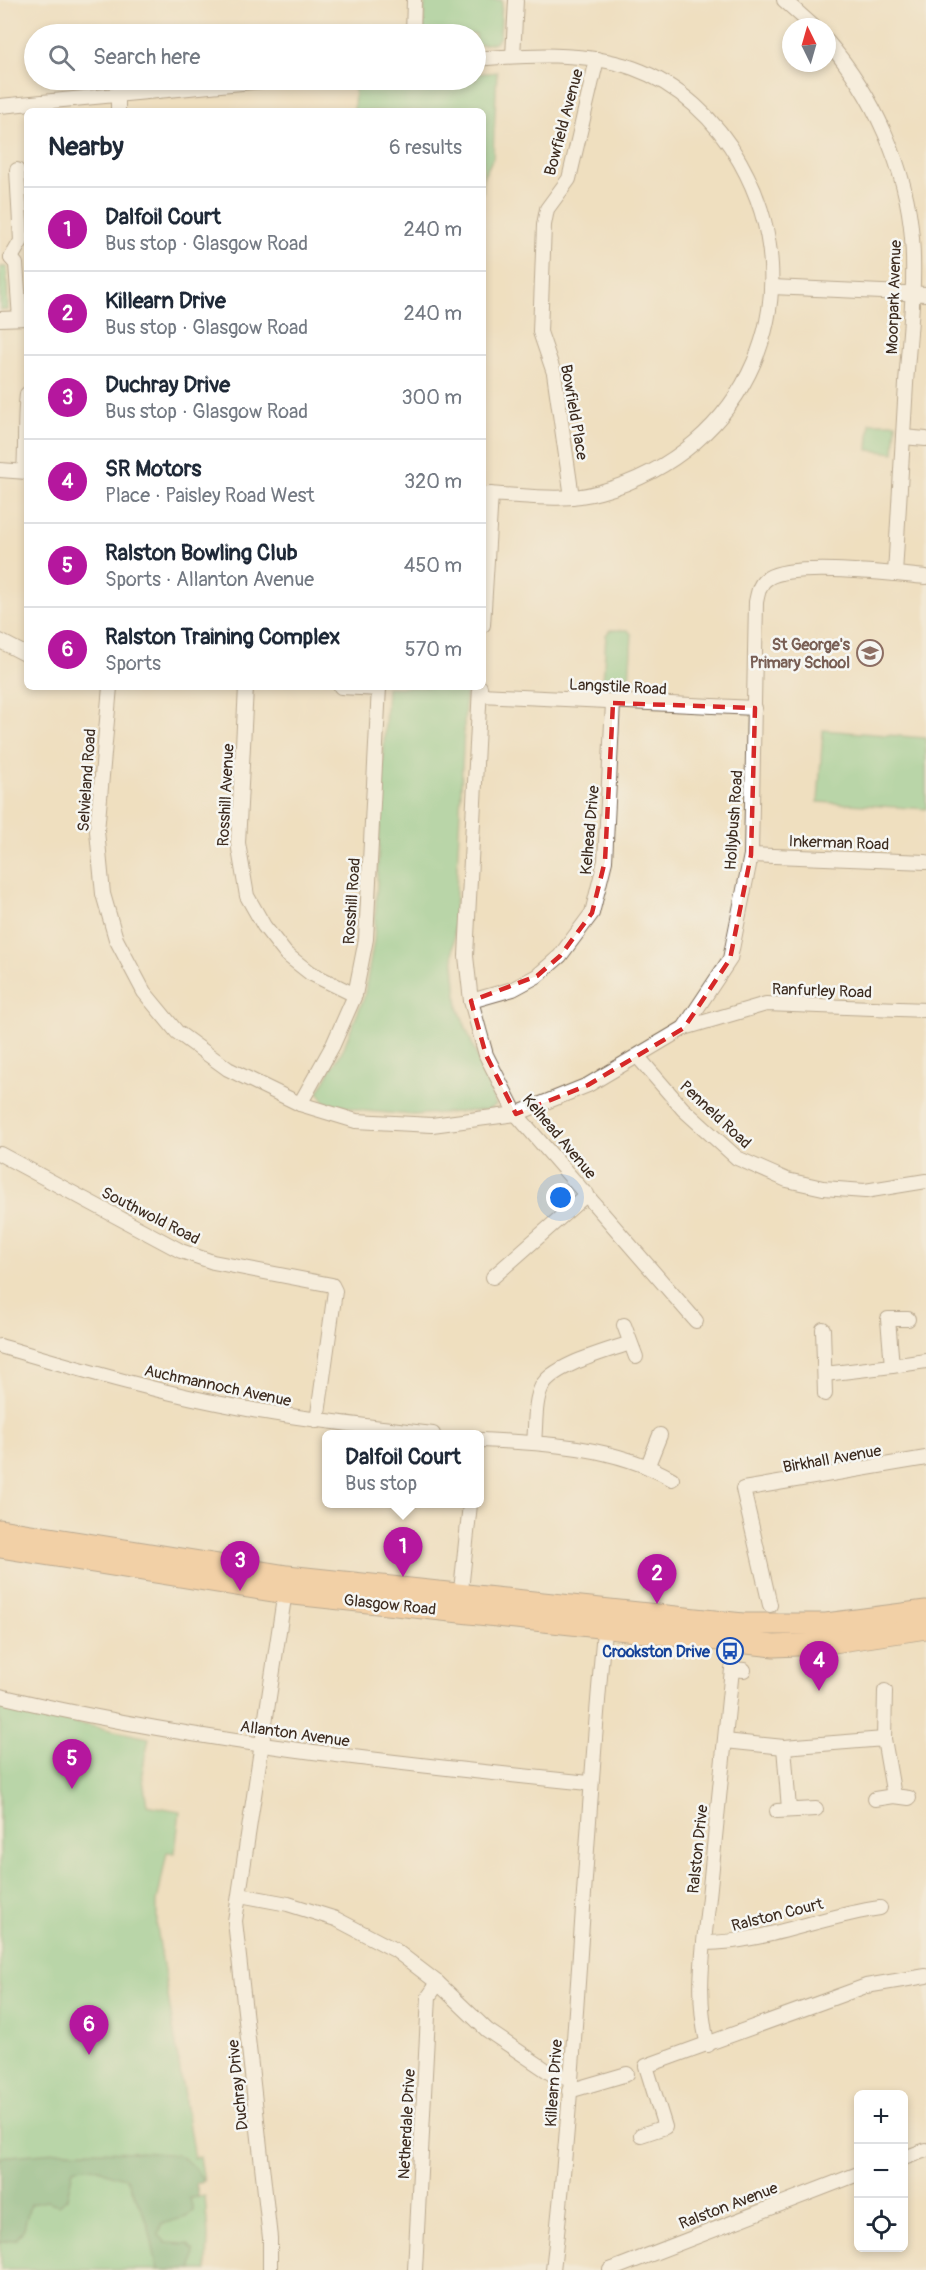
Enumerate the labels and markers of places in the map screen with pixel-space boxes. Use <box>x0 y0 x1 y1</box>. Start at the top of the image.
place label: St George's Primary School <box>750 635 851 673</box>
school or university icon: St George's Primary School <box>855 638 885 668</box>
pin: 1 <box>384 1528 422 1577</box>
pin: 3 <box>220 1542 260 1591</box>
pin: 2 <box>638 1554 676 1604</box>
bus stop icon: Crookston Drive <box>715 1636 745 1666</box>
place label: Crookston Drive <box>602 1642 711 1662</box>
pin: 4 <box>800 1642 838 1691</box>
pin: 5 <box>52 1740 92 1789</box>
pin: 6 <box>70 2006 109 2055</box>

